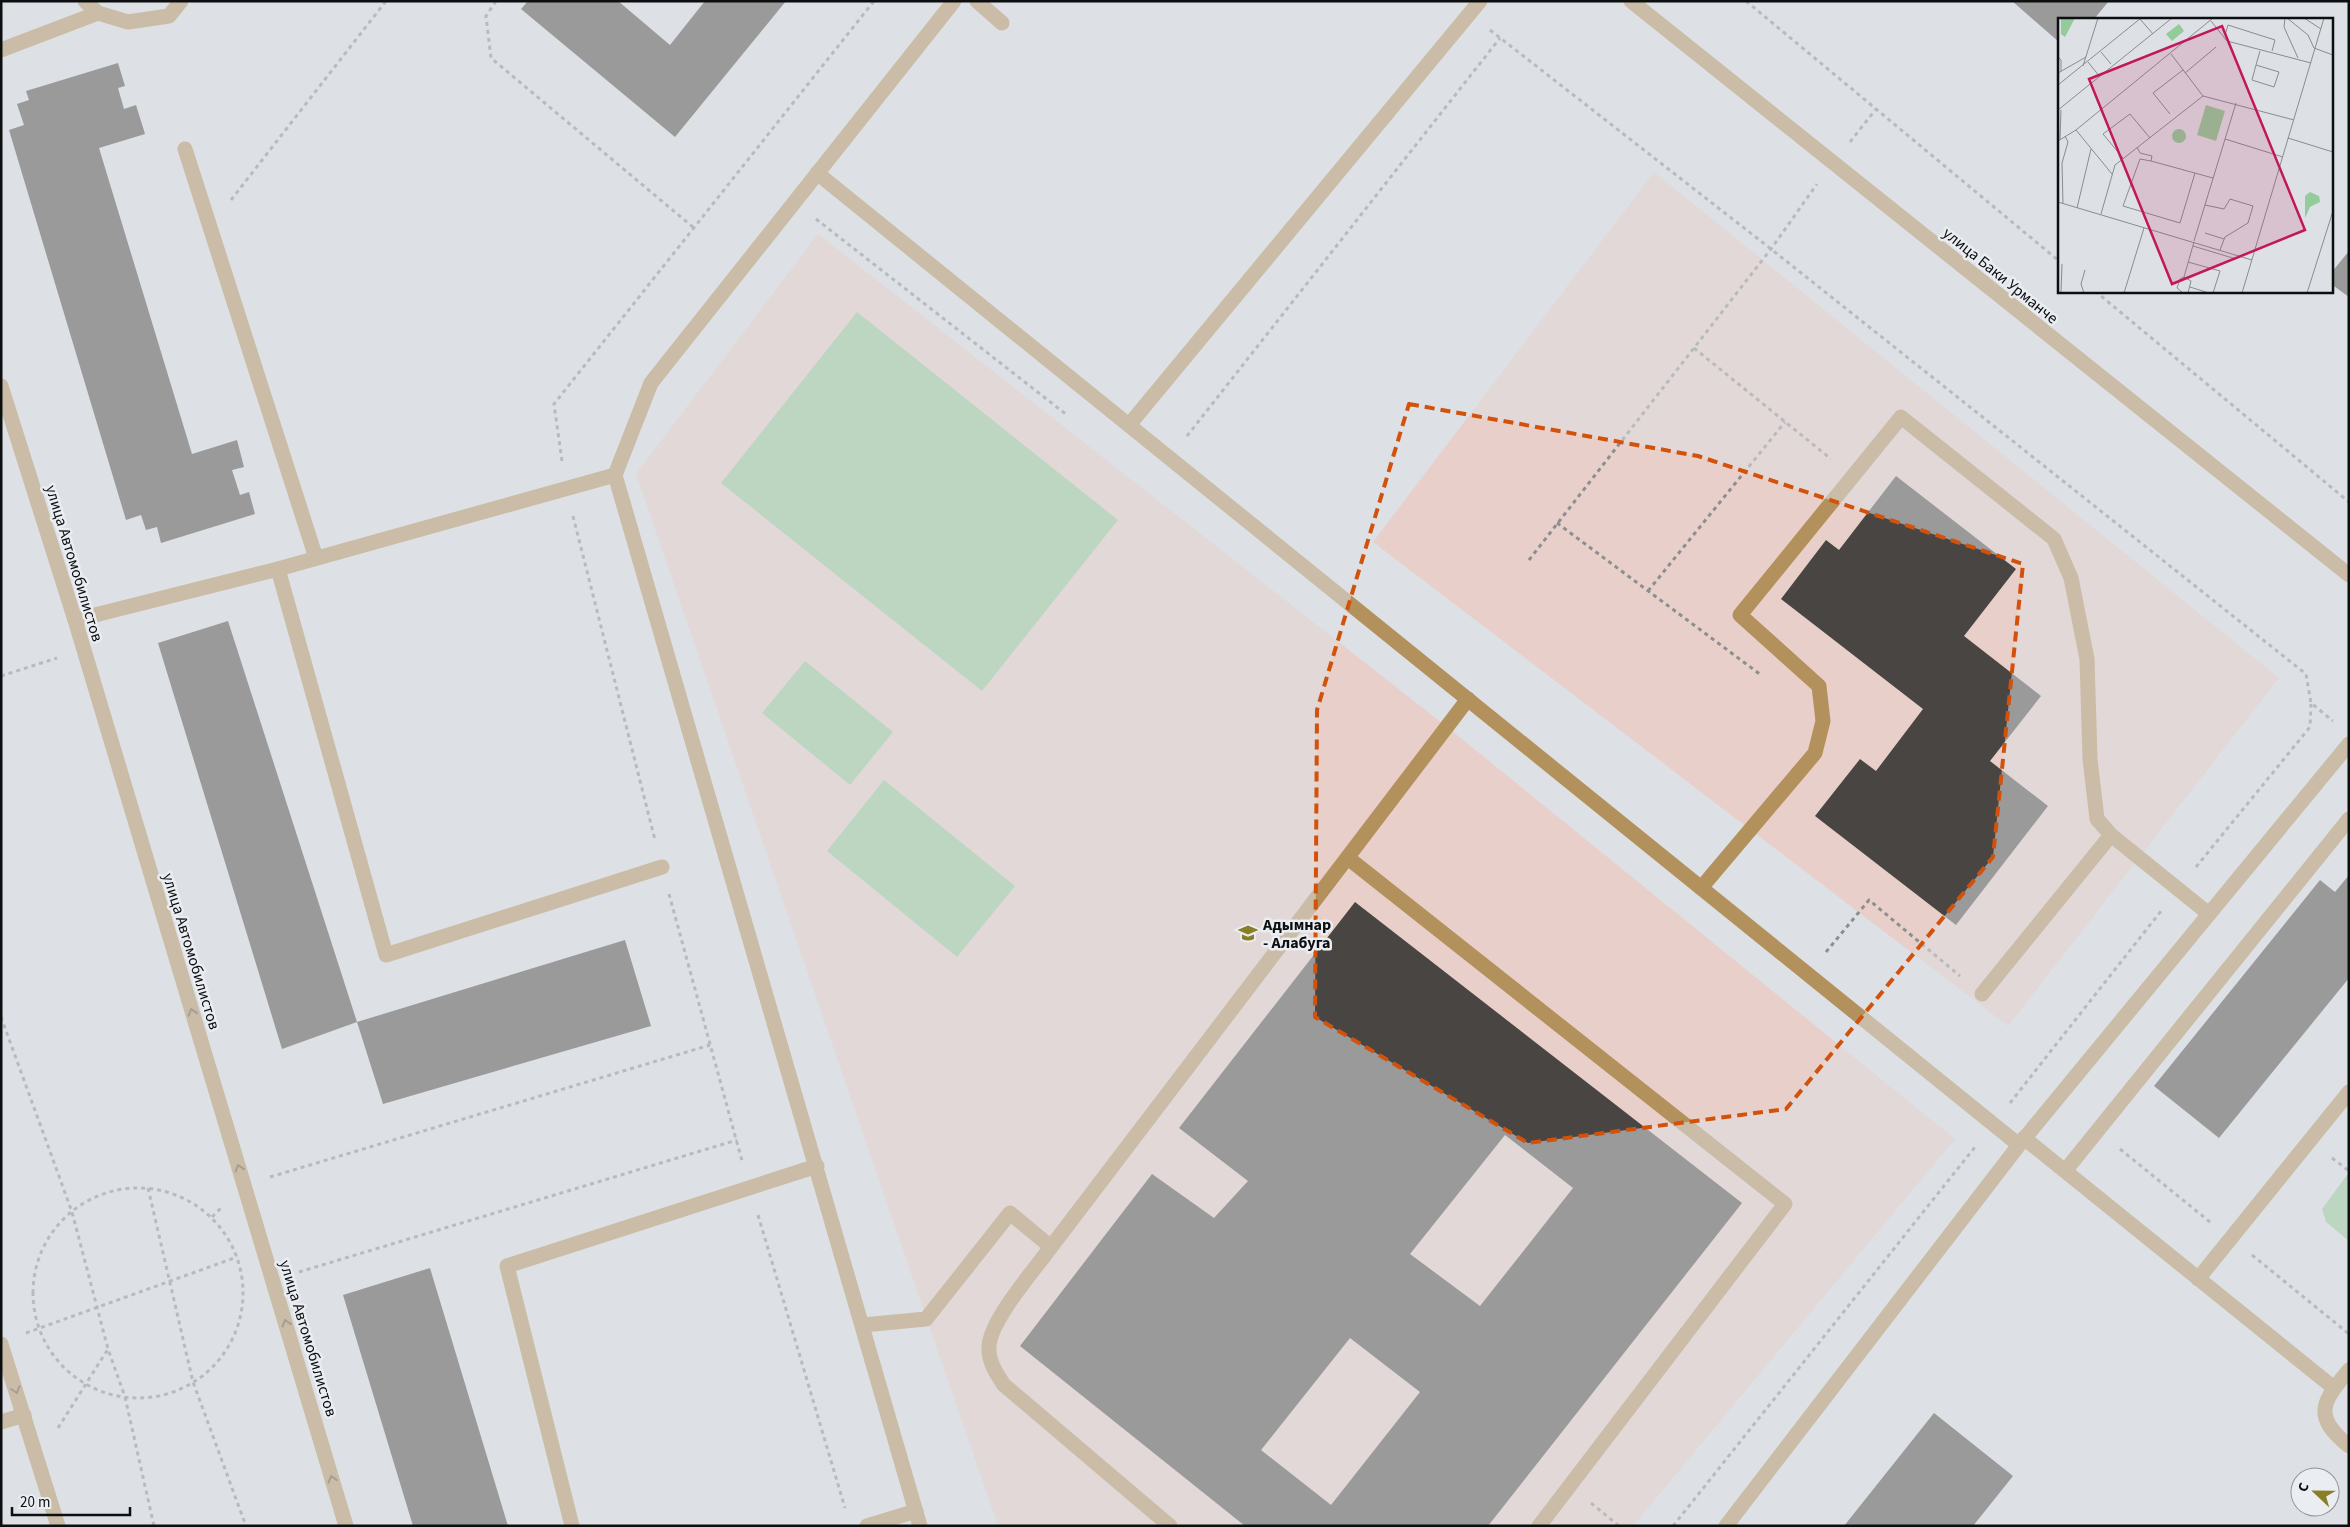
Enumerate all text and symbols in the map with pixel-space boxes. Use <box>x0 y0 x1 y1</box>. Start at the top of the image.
inset map <box>2058 18 2332 292</box>
street label: улица Баки Урманче <box>1938 222 2063 329</box>
street label: улица Автомобилистов <box>40 482 108 644</box>
street label: улица Автомобилистов <box>157 870 225 1032</box>
place label: Адымнар - Алабуга <box>1262 914 1331 954</box>
school or university icon: Адымнар - Алабуга <box>1237 922 1259 944</box>
one-way arrow <box>188 1008 198 1017</box>
one-way arrow <box>235 1164 245 1172</box>
street label: улица Автомобилистов <box>274 1257 342 1419</box>
one-way arrow <box>281 1320 291 1328</box>
one-way arrow <box>10 1386 20 1394</box>
north arrow <box>2290 1467 2340 1517</box>
one-way arrow <box>328 1475 338 1484</box>
text: С <box>2293 1480 2315 1495</box>
scale bar <box>12 1484 130 1516</box>
text: 20 m <box>20 1492 50 1513</box>

